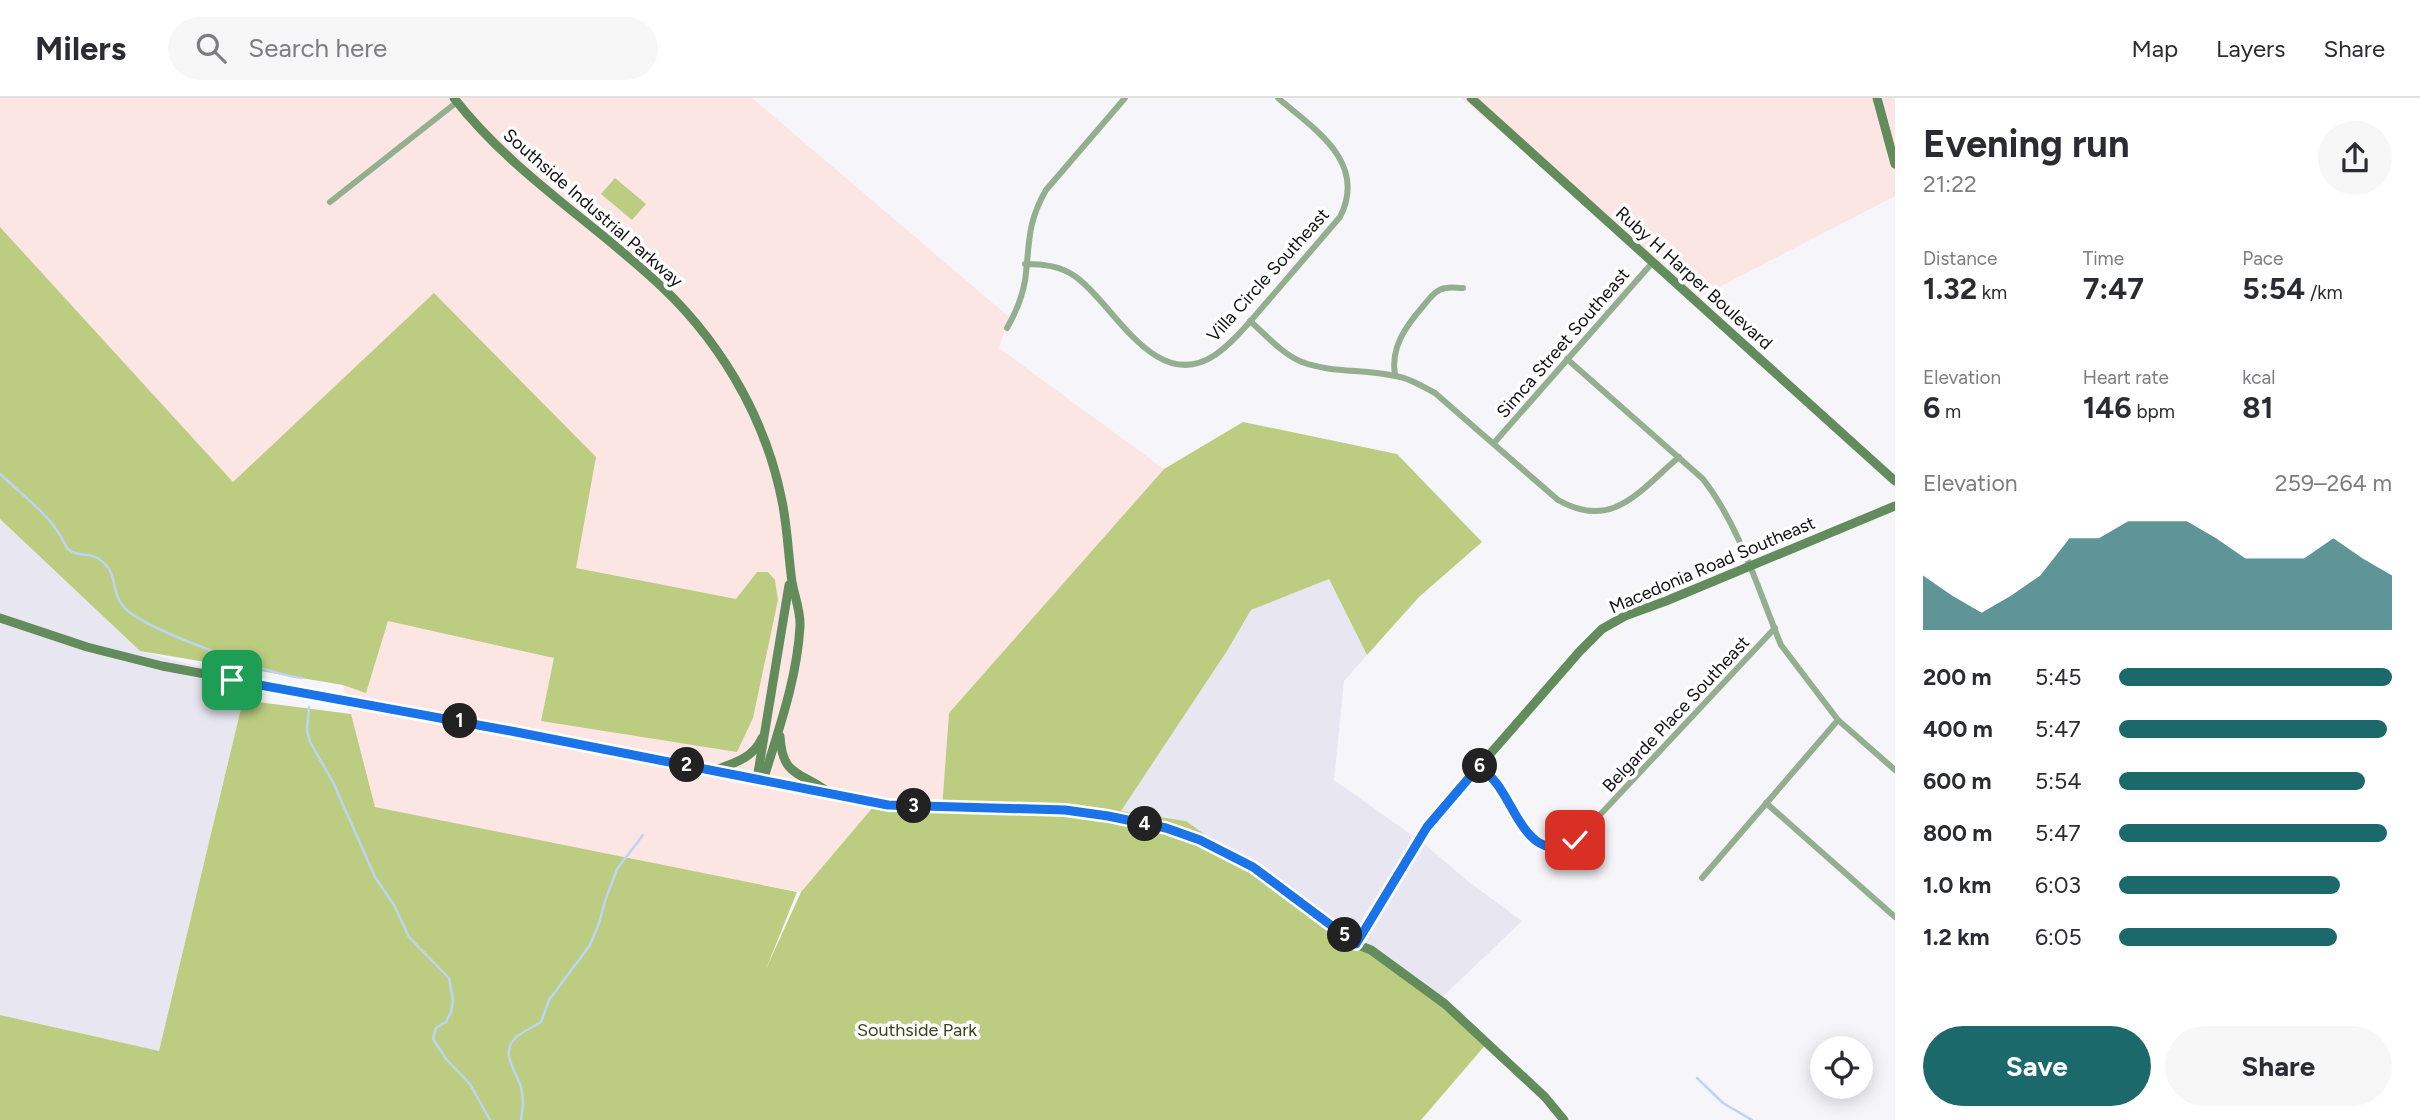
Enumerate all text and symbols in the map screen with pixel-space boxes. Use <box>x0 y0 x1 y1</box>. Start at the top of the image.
search box <box>168 17 658 80</box>
text: Milers <box>35 29 126 68</box>
icon: search <box>192 29 230 67</box>
text: Search here <box>248 32 387 64</box>
text: Map <box>2131 34 2178 63</box>
text: Layers <box>2216 34 2285 63</box>
text: Share <box>2323 34 2385 63</box>
text: Evening run <box>1923 121 2130 167</box>
button: share <box>2318 121 2392 195</box>
street label: Southside Industrial Parkway <box>499 124 688 292</box>
text: 21:22 <box>1923 170 1977 198</box>
street label: Ruby H Harper Boulevard <box>1611 202 1777 354</box>
street label: Villa Circle Southeast <box>1202 204 1334 346</box>
text: Distance <box>1923 247 1997 270</box>
text: Time <box>2083 247 2124 270</box>
text: Pace <box>2242 247 2283 270</box>
street label: Simca Street Southeast <box>1492 263 1634 422</box>
text: 1.32 <box>1923 270 1977 307</box>
text: 7:47 <box>2083 270 2144 307</box>
text: 5:54 <box>2242 270 2305 307</box>
text: km <box>1977 281 2007 304</box>
text: /km <box>2305 281 2343 304</box>
text: Elevation <box>1923 366 2001 389</box>
text: Heart rate <box>2083 366 2169 389</box>
text: kcal <box>2242 366 2276 389</box>
text: 6 <box>1923 389 1940 426</box>
text: 146 <box>2083 389 2132 426</box>
text: 81 <box>2242 389 2273 426</box>
text: m <box>1940 400 1961 423</box>
text: bpm <box>2132 400 2175 423</box>
text: Elevation <box>1923 469 2018 497</box>
text: 259–264 m <box>2275 469 2392 497</box>
street label: Macedonia Road Southeast <box>1606 512 1818 618</box>
street label: Belgarde Place Southeast <box>1598 631 1754 797</box>
pin <box>202 650 262 710</box>
icon: arrive <box>213 661 251 699</box>
text: 200 m <box>1923 663 1992 691</box>
text: 5:45 <box>2035 663 2082 691</box>
pin: 1 <box>442 704 477 738</box>
text: 1 <box>455 709 464 732</box>
text: 400 m <box>1923 715 1993 743</box>
text: 5:47 <box>2035 715 2081 743</box>
pin: 2 <box>670 748 704 782</box>
pin: 6 <box>1462 748 1498 784</box>
text: 2 <box>681 753 692 776</box>
text: 6 <box>1474 754 1485 777</box>
text: 600 m <box>1923 767 1992 795</box>
text: 5:54 <box>2035 767 2082 795</box>
pin: 3 <box>897 788 932 824</box>
text: 3 <box>908 794 919 817</box>
pin: 4 <box>1128 806 1162 842</box>
pin <box>1545 810 1605 870</box>
text: 4 <box>1138 812 1151 835</box>
text: 800 m <box>1923 819 1992 847</box>
text: 5:47 <box>2035 819 2081 847</box>
icon: check <box>1556 821 1594 859</box>
text: 1.0 km <box>1923 871 1991 899</box>
text: 6:03 <box>2035 871 2081 899</box>
pin: 5 <box>1328 918 1362 952</box>
text: 5 <box>1339 923 1350 946</box>
text: 1.2 km <box>1923 923 1990 951</box>
text: 6:05 <box>2035 923 2082 951</box>
park label: Southside Park <box>857 1019 977 1041</box>
button: Save <box>1923 1026 2151 1106</box>
button: Share <box>2165 1026 2392 1106</box>
map controls <box>1810 1036 1873 1099</box>
button: locate <box>1810 1036 1873 1099</box>

